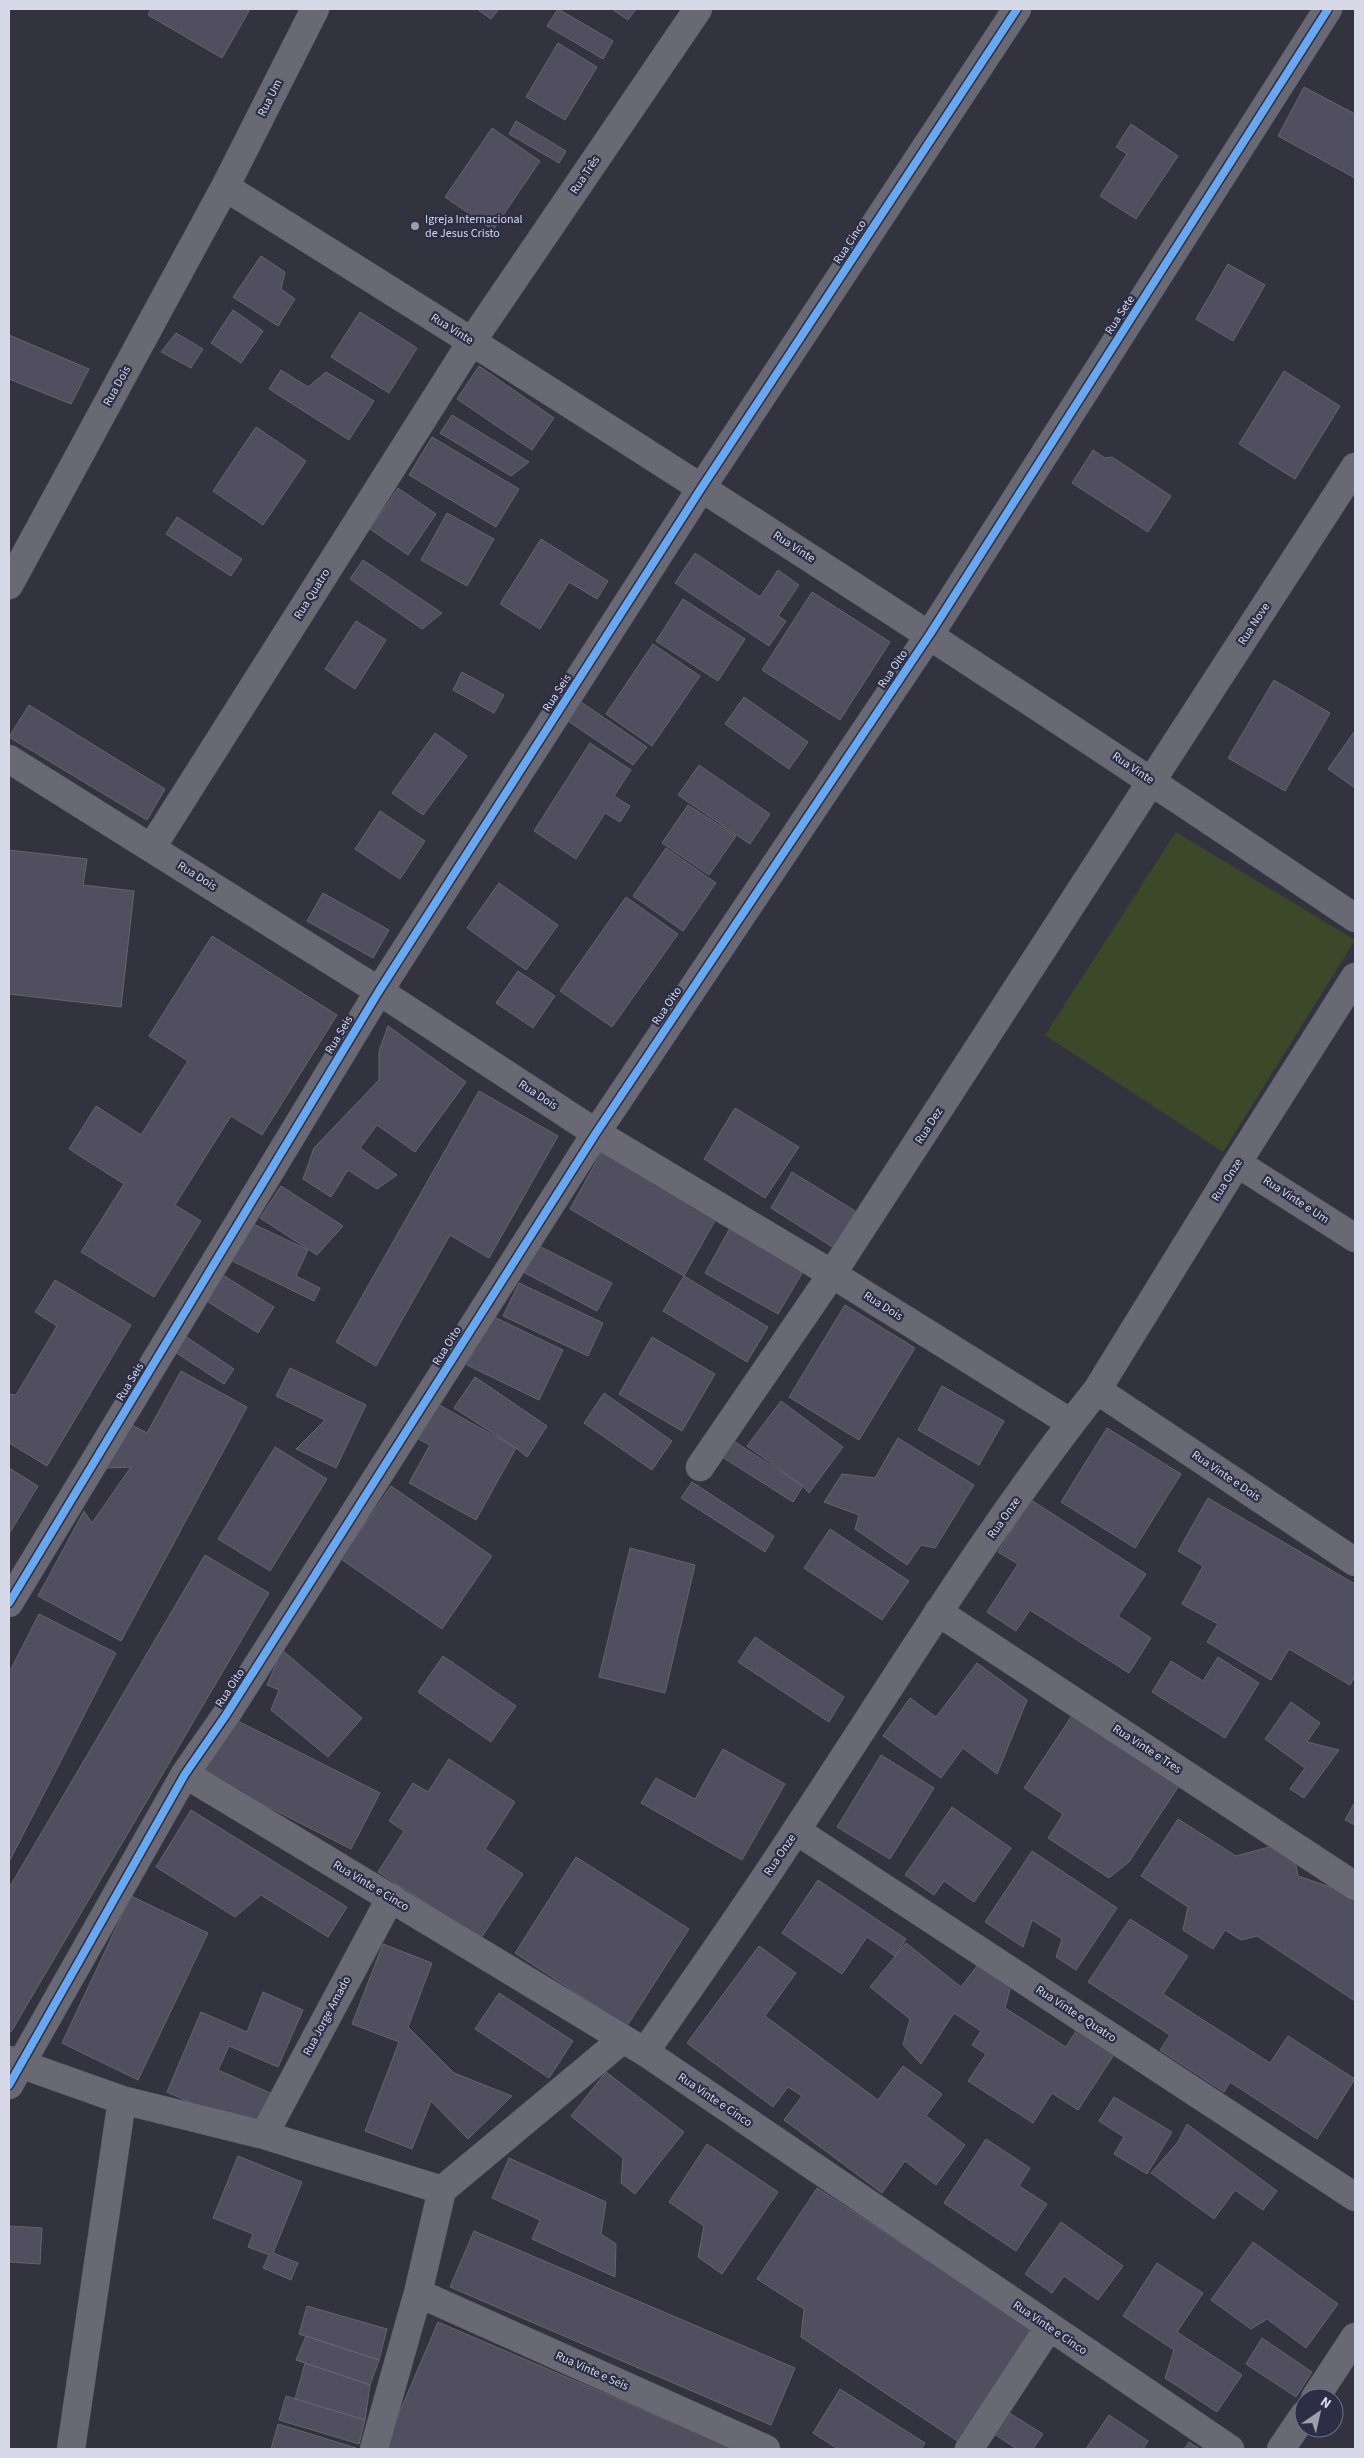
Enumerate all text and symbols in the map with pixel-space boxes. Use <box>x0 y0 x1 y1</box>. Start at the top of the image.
street label: Rua Um <box>253 77 287 119</box>
street label: Rua Três <box>566 153 604 197</box>
place label: Igreja Internacional de Jesus Cristo <box>425 211 523 242</box>
street label: Rua Cinco <box>829 216 871 268</box>
marker: Igreja Internacional de Jesus Cristo <box>409 220 421 232</box>
street label: Rua Sete <box>1101 292 1139 338</box>
street label: Rua Vinte <box>427 309 477 349</box>
street label: Rua Dois <box>99 363 135 409</box>
street label: Rua Vinte <box>770 527 819 567</box>
street label: Rua Quatro <box>290 565 334 623</box>
street label: Rua Nove <box>1234 599 1274 649</box>
street label: Rua Oito <box>874 646 912 692</box>
street label: Rua Seis <box>538 671 576 715</box>
street label: Rua Vinte <box>1109 748 1157 788</box>
street label: Rua Dois <box>174 857 220 895</box>
street label: Rua Oito <box>648 983 686 1029</box>
street label: Rua Seis <box>321 1013 357 1057</box>
street label: Rua Dois <box>515 1076 561 1114</box>
street label: Rua Dez <box>911 1104 947 1148</box>
street label: Rua Onze <box>1207 1155 1247 1205</box>
street label: Rua Vinte e Um <box>1260 1172 1332 1228</box>
street label: Rua Dois <box>860 1287 906 1325</box>
street label: Rua Oito <box>428 1323 466 1369</box>
street label: Rua Seis <box>112 1360 148 1404</box>
street label: Rua Vinte e Dois <box>1188 1447 1264 1505</box>
street label: Rua Onze <box>983 1494 1025 1542</box>
street label: Rua Oito <box>211 1665 249 1711</box>
street label: Rua Vinte e Tres <box>1109 1720 1185 1778</box>
street label: Rua Onze <box>760 1831 800 1879</box>
street label: Rua Vinte e Cinco <box>330 1857 412 1915</box>
street label: Rua Jorge Amado <box>299 1973 355 2059</box>
street label: Rua Vinte e Quatro <box>1032 1982 1120 2046</box>
street label: Rua Vinte e Cinco <box>675 2069 755 2131</box>
street label: Rua Vinte e Cinco <box>1010 2297 1090 2359</box>
street label: Rua Vinte e Seis <box>553 2347 631 2395</box>
north arrow <box>1294 2388 1344 2438</box>
text: N <box>1316 2392 1335 2414</box>

